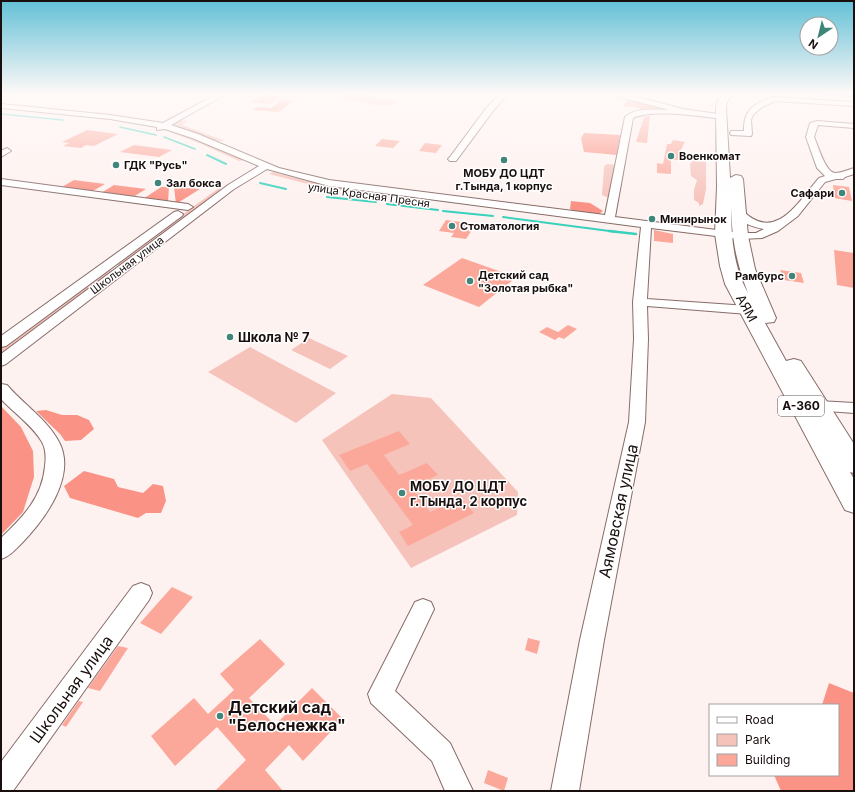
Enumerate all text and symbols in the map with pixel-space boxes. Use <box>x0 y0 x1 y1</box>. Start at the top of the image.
north arrow <box>799 16 839 56</box>
text: N <box>806 36 821 52</box>
place label: Военкомат <box>679 149 741 163</box>
marker: Военкомат <box>666 151 676 161</box>
marker: МОБУ ДО ЦДТ г.Тында, 1 корпус <box>499 155 509 165</box>
place label: ГДК "Русь" <box>124 158 188 172</box>
marker: ГДК "Русь" <box>111 160 121 170</box>
place label: МОБУ ДО ЦДТ г.Тында, 1 корпус <box>456 166 553 193</box>
place label: Зал бокса <box>166 176 221 190</box>
marker: Зал бокса <box>153 178 163 188</box>
street label: улица Красная Пресня <box>307 179 431 211</box>
place label: Сафари <box>791 186 834 200</box>
marker: Сафари <box>837 188 847 198</box>
place label: Минирынок <box>660 212 727 226</box>
marker: Минирынок <box>647 214 657 224</box>
place label: Стоматология <box>460 219 539 233</box>
marker: Стоматология <box>447 221 457 231</box>
street label: Школьная улица <box>87 233 167 297</box>
place label: Детский сад "Золотая рыбка" <box>478 268 573 295</box>
place label: Рамбурс <box>735 269 785 283</box>
marker: Рамбурс <box>787 271 797 281</box>
marker: Детский сад "Золотая рыбка" <box>465 276 475 286</box>
street label: АЯМ <box>733 291 761 325</box>
place label: Школа № 7 <box>238 329 310 345</box>
marker: Школа № 7 <box>225 332 235 342</box>
road number: А-360 <box>778 396 824 416</box>
street label: Аямовская улица <box>594 442 642 580</box>
place label: МОБУ ДО ЦДТ г.Тында, 2 корпус <box>410 478 528 509</box>
marker: МОБУ ДО ЦДТ г.Тында, 2 корпус <box>397 488 407 498</box>
street label: Школьная улица <box>25 631 117 747</box>
place label: Детский сад "Белоснежка" <box>228 697 346 735</box>
legend <box>709 704 839 776</box>
marker: Детский сад "Белоснежка" <box>215 711 225 721</box>
text: Road <box>745 712 774 727</box>
text: Park <box>745 732 771 747</box>
text: Building <box>745 752 790 767</box>

